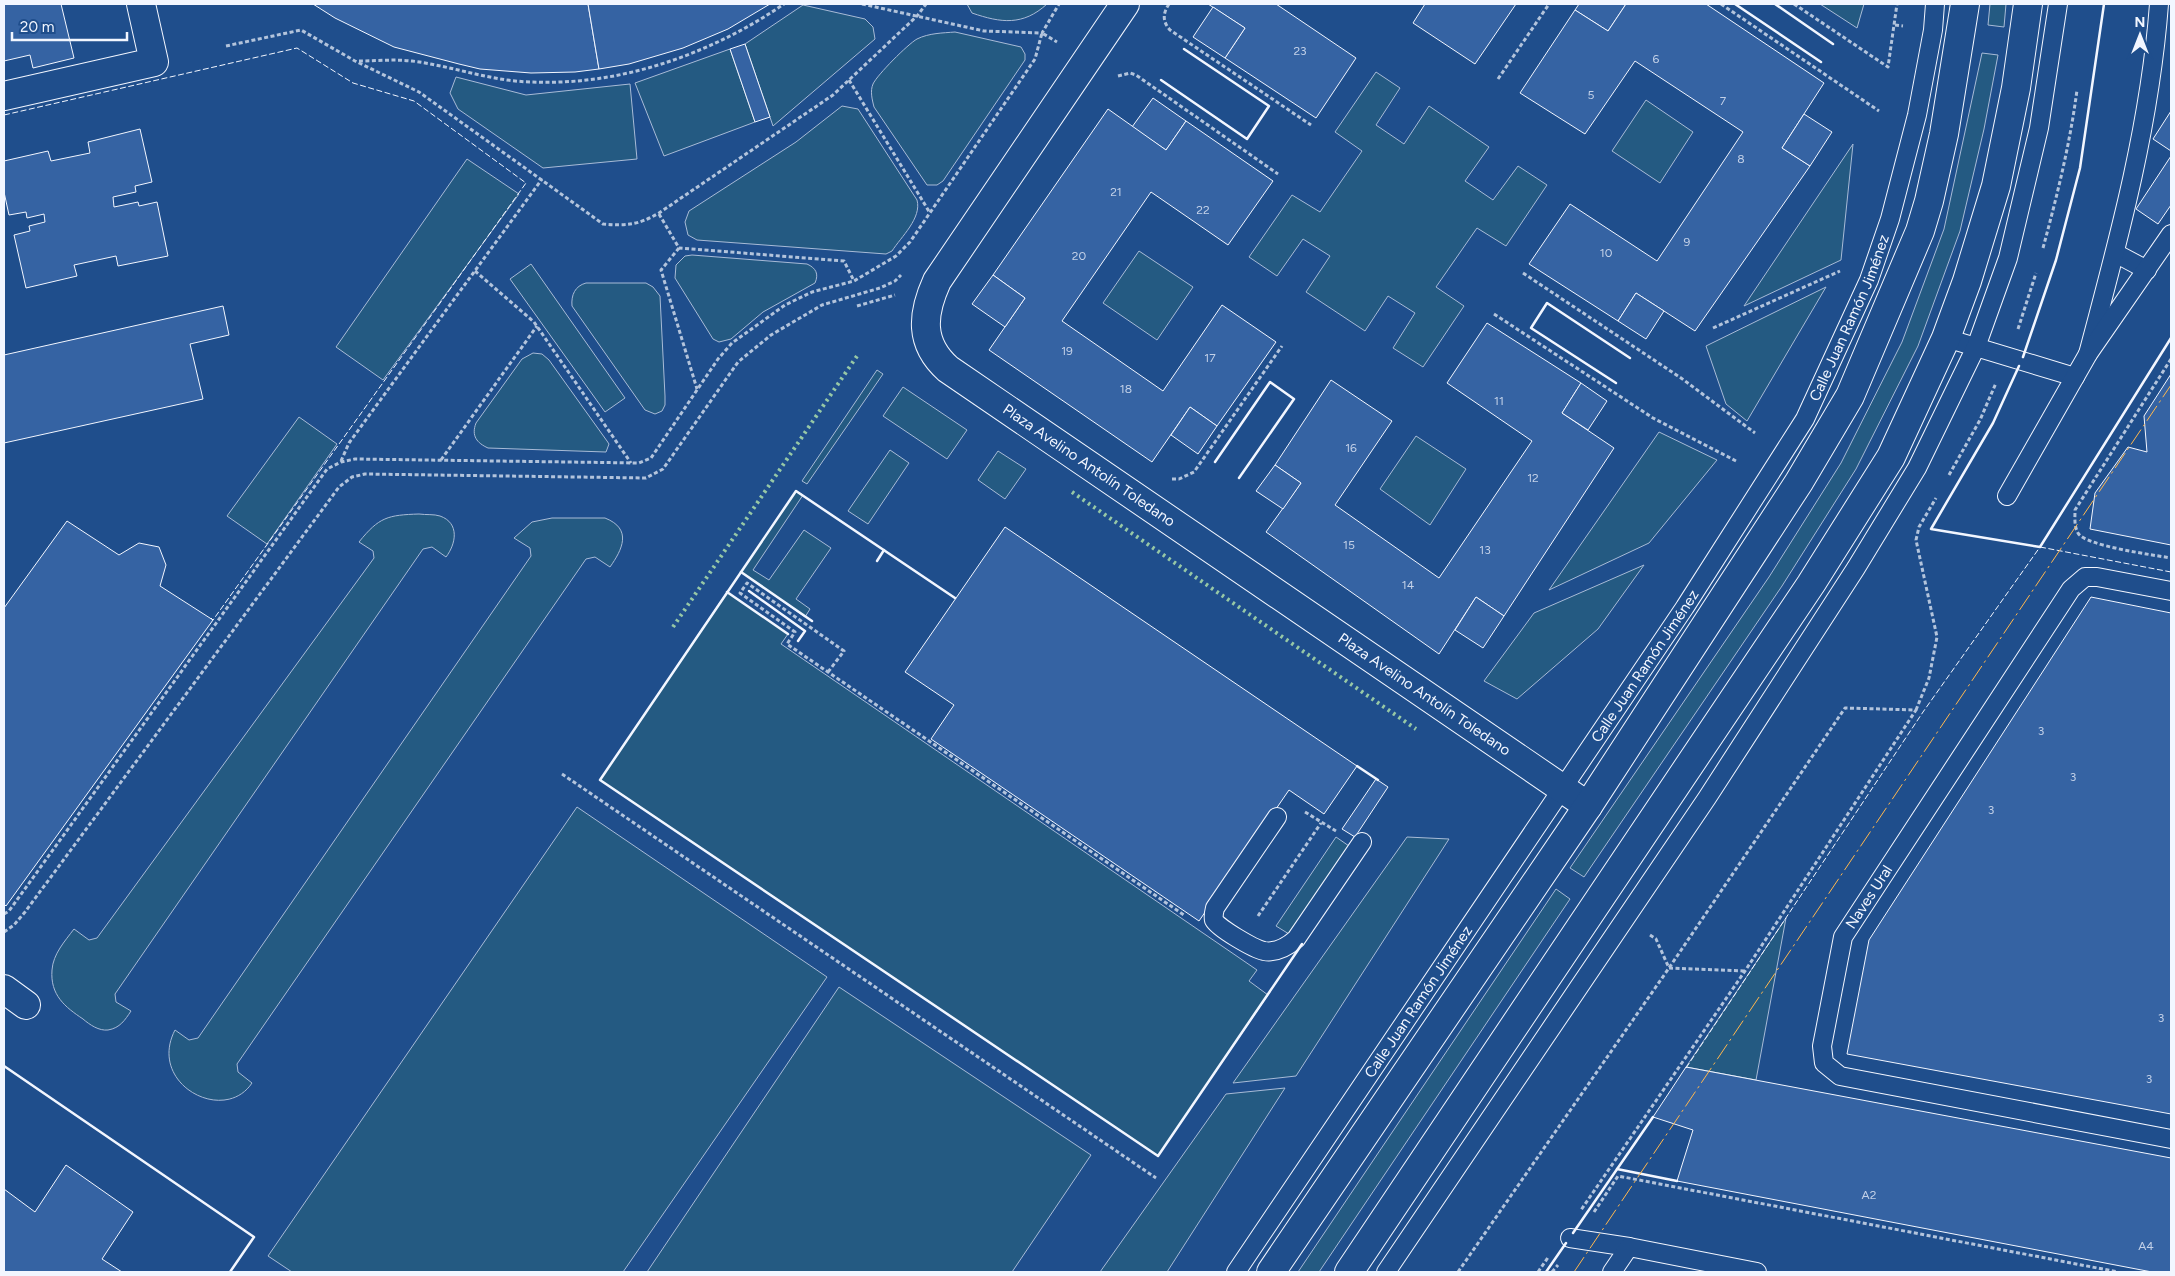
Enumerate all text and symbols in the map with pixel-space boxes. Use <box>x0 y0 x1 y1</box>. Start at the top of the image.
scale bar <box>12 10 128 42</box>
north arrow <box>2115 10 2165 60</box>
text: N <box>2135 14 2145 31</box>
text: 20 m <box>20 18 54 36</box>
house number: 23 <box>1293 44 1307 58</box>
house number: 6 <box>1653 52 1660 66</box>
house number: 5 <box>1588 88 1595 102</box>
house number: 7 <box>1720 94 1727 108</box>
house number: 8 <box>1737 152 1745 166</box>
house number: 21 <box>1110 185 1122 199</box>
house number: 22 <box>1196 203 1210 217</box>
street label: Calle Juan Ramón Jiménez <box>1806 232 1893 404</box>
house number: 9 <box>1684 235 1691 249</box>
house number: 10 <box>1600 246 1613 260</box>
house number: 20 <box>1072 249 1087 263</box>
house number: 19 <box>1061 344 1073 358</box>
house number: 17 <box>1204 351 1216 365</box>
house number: 18 <box>1120 382 1132 396</box>
house number: 11 <box>1494 394 1504 408</box>
street label: Plaza Avelino Antolín Toledano <box>999 400 1179 531</box>
house number: 16 <box>1345 441 1357 455</box>
house number: 12 <box>1527 471 1539 485</box>
house number: 15 <box>1343 538 1355 552</box>
house number: 13 <box>1479 543 1491 557</box>
house number: 14 <box>1402 578 1415 592</box>
street label: Calle Juan Ramón Jiménez <box>1587 587 1703 746</box>
street label: Plaza Avelino Antolín Toledano <box>1335 629 1514 760</box>
house number: 3 <box>2038 724 2044 738</box>
house number: 3 <box>2070 770 2076 784</box>
house number: 3 <box>1988 803 1994 817</box>
street label: Naves Ural <box>1842 862 1896 932</box>
street label: Calle Juan Ramón Jiménez <box>1361 922 1476 1081</box>
house number: 3 <box>2158 1011 2164 1025</box>
house number: 3 <box>2146 1072 2152 1086</box>
house number: A2 <box>1862 1188 1876 1202</box>
house number: A4 <box>2138 1239 2154 1253</box>

